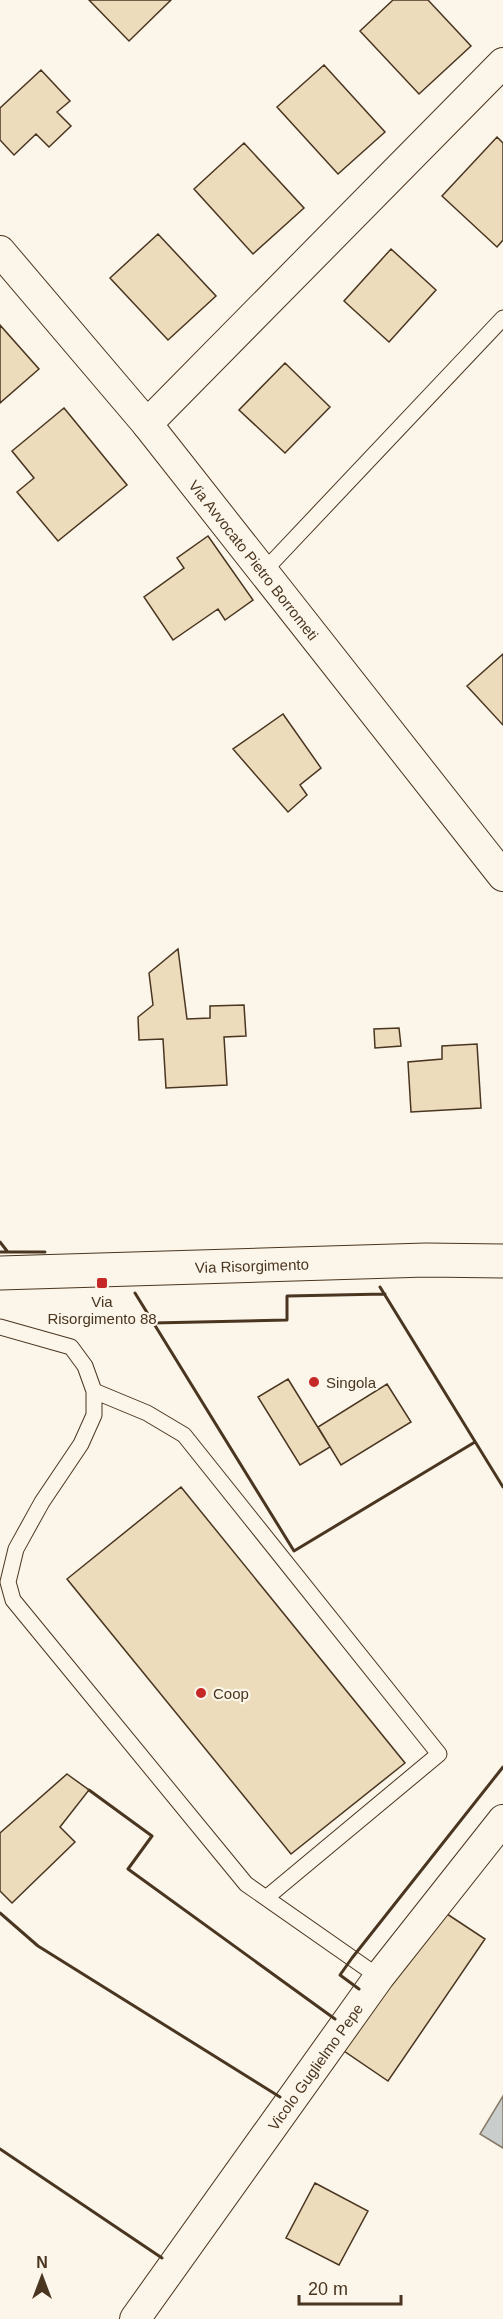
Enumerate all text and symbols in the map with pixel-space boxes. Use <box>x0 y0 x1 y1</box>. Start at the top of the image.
street label: Via Avvocato Pietro Borrometi <box>186 477 322 643</box>
street label: Via Risorgimento <box>195 1255 309 1276</box>
marker: Via Risorgimento 88 <box>95 1276 109 1290</box>
place label: Via Risorgimento 88 <box>47 1293 157 1327</box>
place label: Singola <box>326 1374 377 1391</box>
marker: Singola <box>307 1375 321 1389</box>
place label: Coop <box>213 1685 249 1702</box>
marker: Coop <box>194 1686 208 1700</box>
street label: Vicolo Guglielmo Pepe <box>264 2000 366 2133</box>
north arrow <box>12 2247 72 2307</box>
text: N <box>36 2254 48 2271</box>
scale bar <box>299 2268 401 2306</box>
text: 20 m <box>308 2279 348 2299</box>

